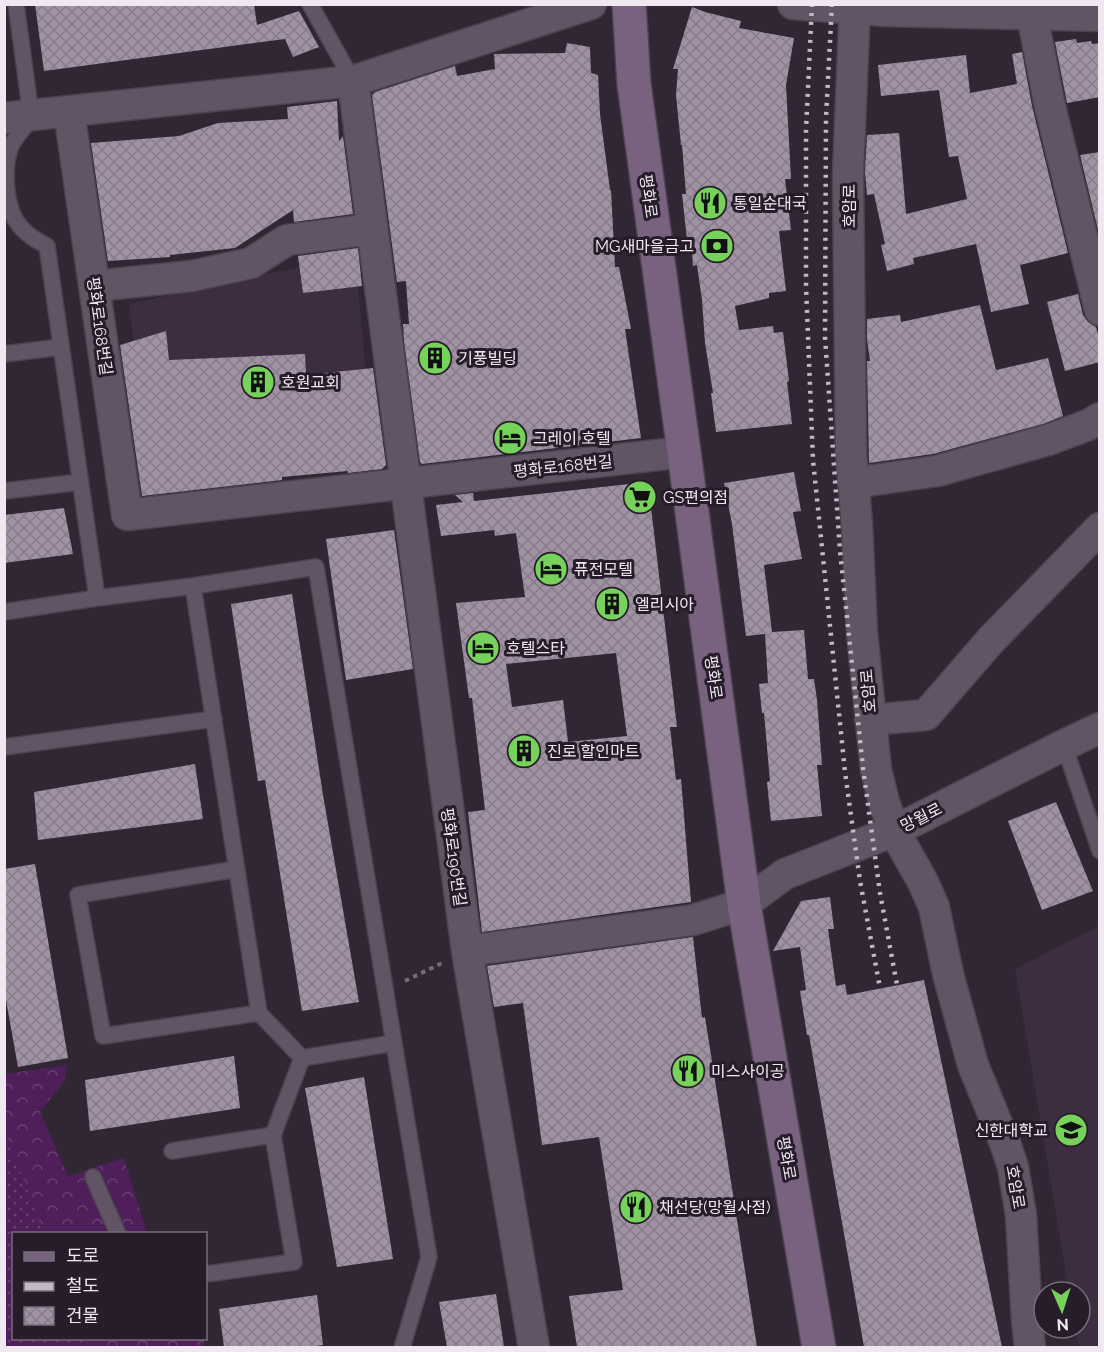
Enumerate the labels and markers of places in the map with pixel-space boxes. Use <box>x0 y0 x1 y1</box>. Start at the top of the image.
restaurant icon: 통일순대국 <box>692 185 728 221</box>
place label: 통일순대국 <box>733 194 807 213</box>
bank icon: MG새마을금고 <box>699 228 735 264</box>
place label: MG새마을금고 <box>595 237 694 256</box>
building icon: 기풍빌딩 <box>417 340 453 376</box>
place label: 기풍빌딩 <box>458 349 517 368</box>
building icon: 호원교회 <box>240 364 276 400</box>
place label: 호원교회 <box>281 373 340 392</box>
hotel icon: 그레이 호텔 <box>492 420 528 456</box>
place label: 그레이 호텔 <box>533 429 611 448</box>
supermarket icon: GS편의점 <box>622 479 658 515</box>
place label: GS편의점 <box>663 488 728 507</box>
hotel icon: 퓨전모텔 <box>533 551 569 587</box>
place label: 퓨전모텔 <box>574 560 633 579</box>
building icon: 엘리시아 <box>594 586 630 622</box>
place label: 엘리시아 <box>635 595 694 614</box>
hotel icon: 호텔스타 <box>465 630 501 666</box>
place label: 호텔스타 <box>506 639 565 658</box>
building icon: 진로 할인마트 <box>506 733 542 769</box>
place label: 진로 할인마트 <box>547 742 639 761</box>
restaurant icon: 미스사이공 <box>670 1053 706 1089</box>
place label: 미스사이공 <box>711 1062 785 1081</box>
school or university icon: 신한대학교 <box>1053 1112 1089 1148</box>
place label: 신한대학교 <box>974 1121 1048 1140</box>
restaurant icon: 채선당(망월사점) <box>618 1189 654 1225</box>
place label: 채선당(망월사점) <box>659 1198 771 1217</box>

